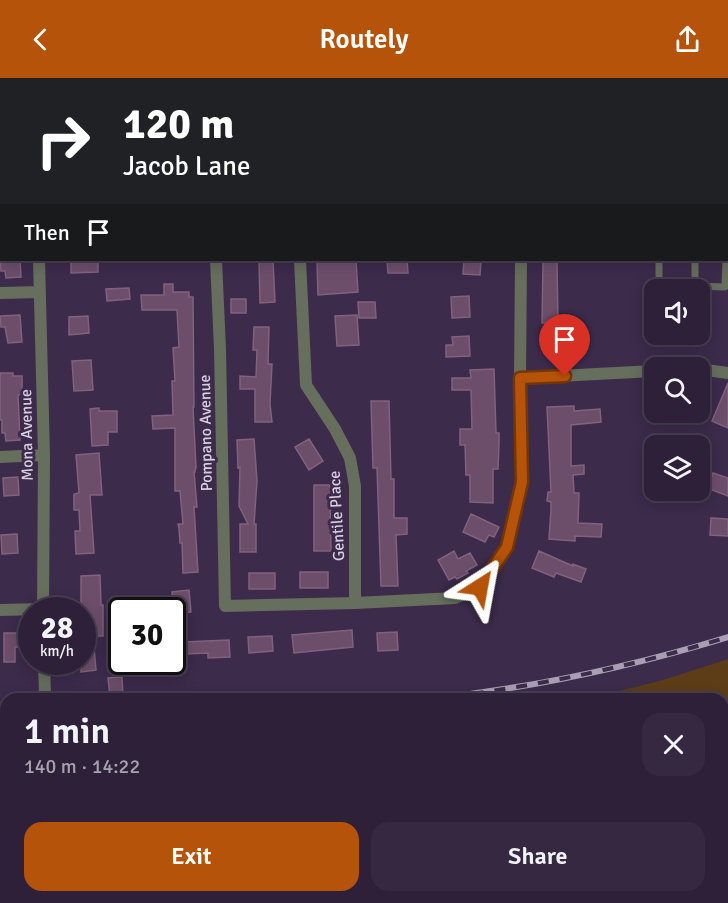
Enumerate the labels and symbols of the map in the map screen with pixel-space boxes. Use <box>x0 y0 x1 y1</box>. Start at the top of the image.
pin <box>539 314 590 376</box>
street label: Pompano Avenue <box>195 374 217 492</box>
street label: Mona Avenue <box>16 389 38 481</box>
street label: Gentile Place <box>325 470 349 562</box>
position arrow <box>448 555 512 619</box>
speed limit sign: 30 <box>108 597 186 675</box>

